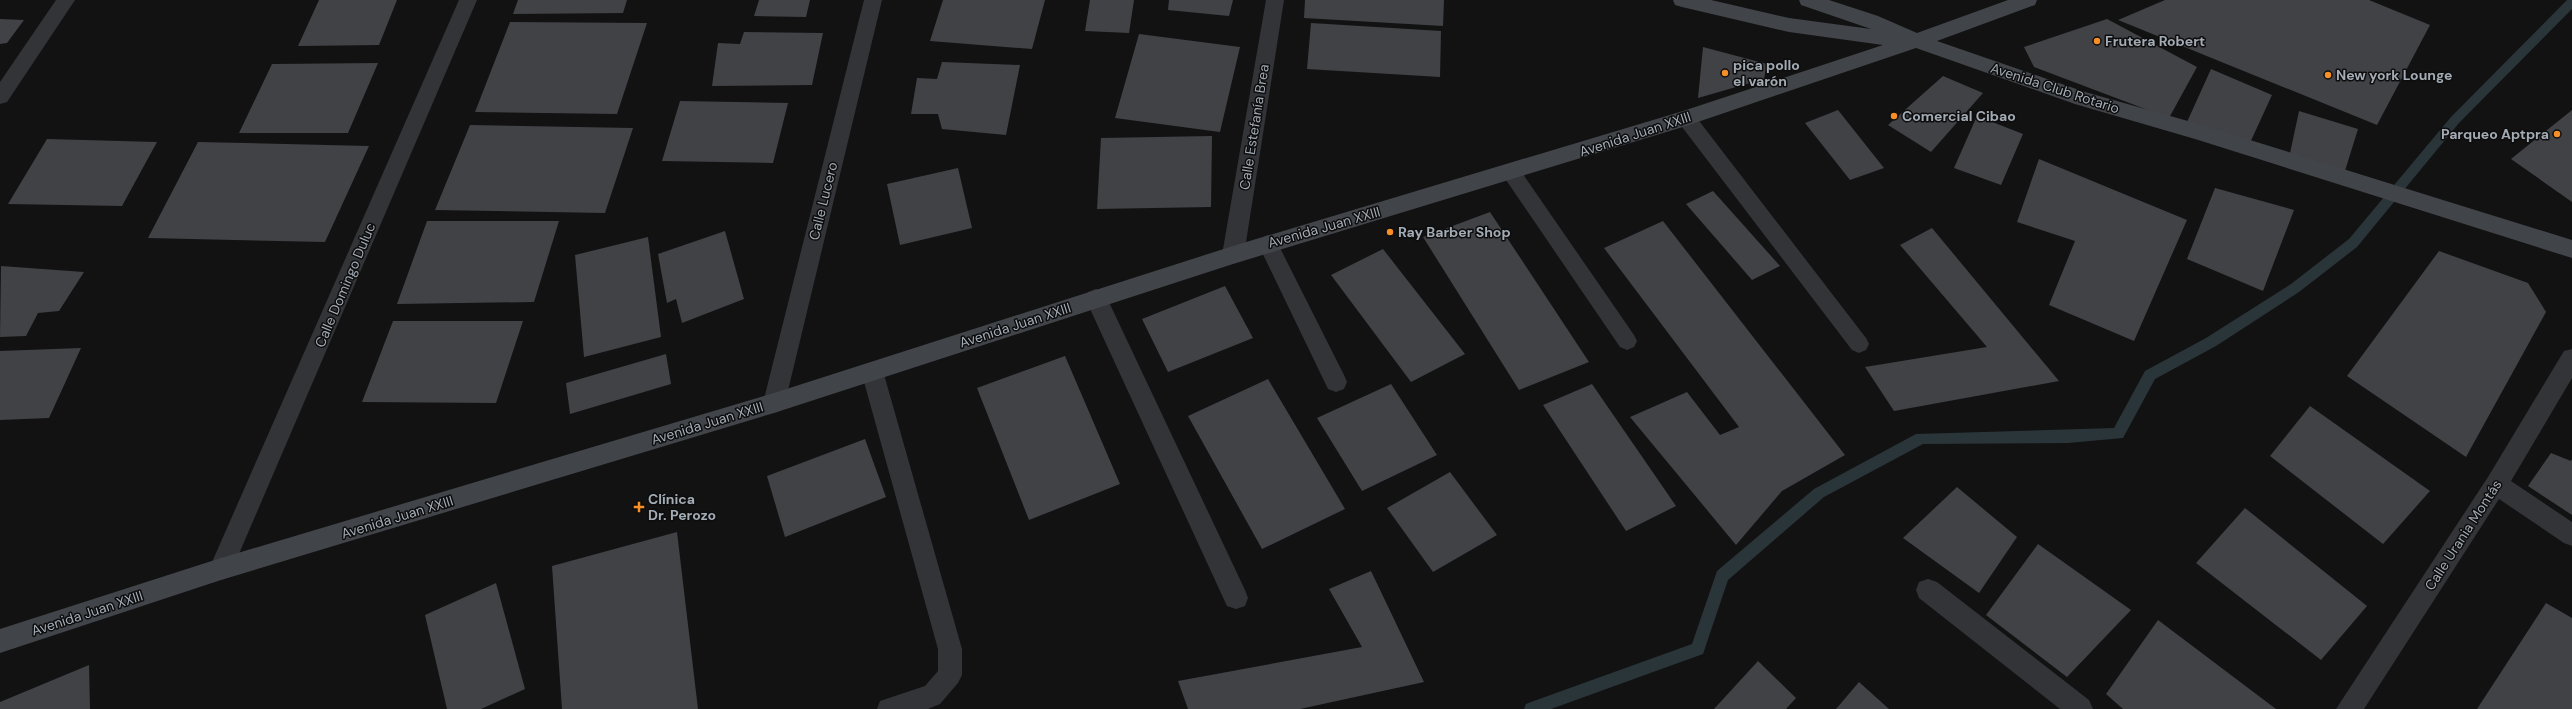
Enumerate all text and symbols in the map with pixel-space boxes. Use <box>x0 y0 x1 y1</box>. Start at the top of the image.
place label: Frutera Robert <box>2105 32 2205 50</box>
marker: Frutera Robert <box>2092 36 2102 46</box>
place label: pica pollo el varón <box>1733 56 1800 90</box>
street label: Avenida Club Rotario <box>1988 59 2122 117</box>
street label: Calle Estefanía Brea <box>1235 63 1273 191</box>
place label: New york Lounge <box>2336 66 2452 84</box>
marker: pica pollo el varón <box>1720 68 1730 78</box>
marker: New york Lounge <box>2323 70 2333 80</box>
street label: Avenida Juan XXIII <box>1577 107 1693 161</box>
place label: Comercial Cibao <box>1902 107 2016 125</box>
marker: Comercial Cibao <box>1889 111 1899 121</box>
place label: Parqueo Aptpra <box>2441 125 2549 143</box>
marker: Parqueo Aptpra <box>2552 129 2562 139</box>
street label: Calle Lucero <box>805 160 841 242</box>
street label: Avenida Juan XXIII <box>1266 202 1382 252</box>
street label: Calle Domingo Duluc <box>311 220 379 350</box>
place label: Ray Barber Shop <box>1398 223 1511 241</box>
marker: Ray Barber Shop <box>1385 227 1395 237</box>
street label: Avenida Juan XXIII <box>957 298 1073 352</box>
street label: Avenida Juan XXIII <box>649 397 765 449</box>
street label: Calle Urania Montás <box>2420 476 2506 594</box>
place label: Clínica Dr. Perozo <box>648 490 716 524</box>
street label: Avenida Juan XXIII <box>339 491 455 543</box>
marker: Clínica Dr. Perozo <box>633 501 645 513</box>
street label: Avenida Juan XXIII <box>29 586 145 640</box>

